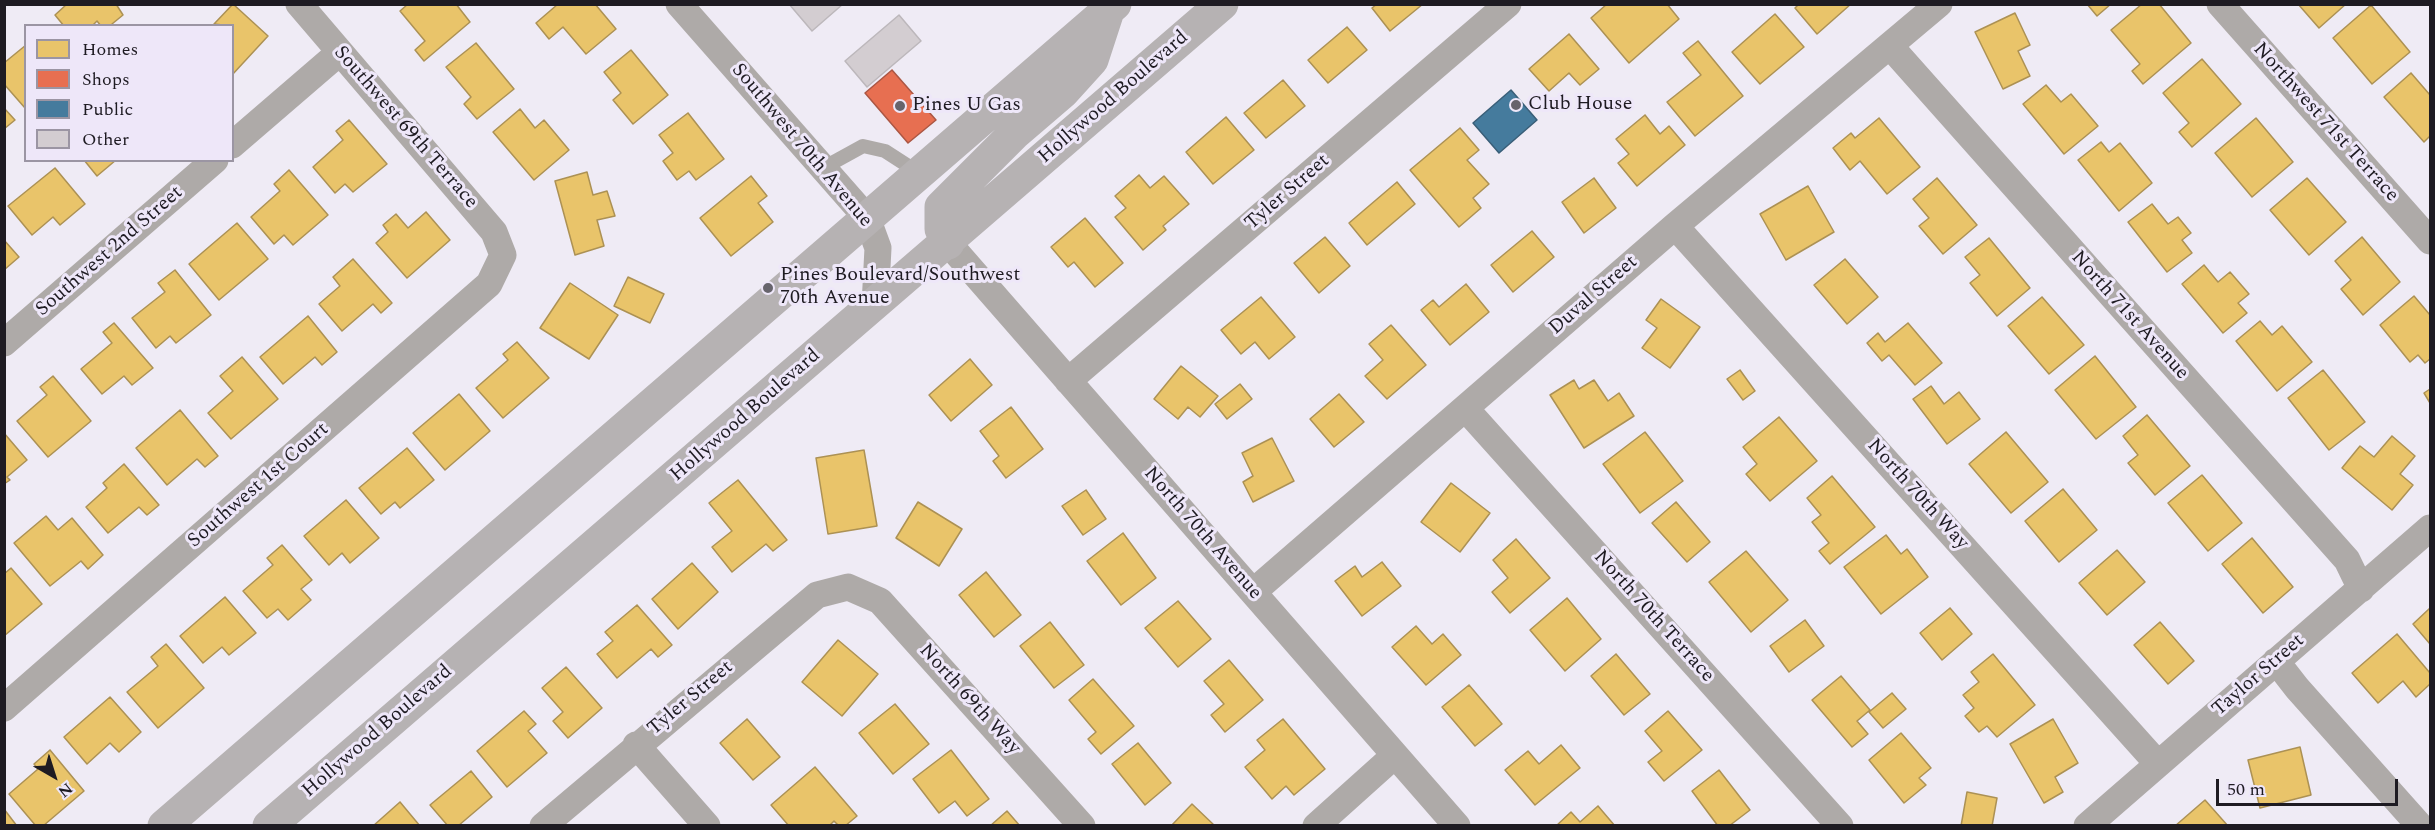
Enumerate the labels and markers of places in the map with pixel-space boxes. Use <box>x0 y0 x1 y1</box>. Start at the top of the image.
place label: Club House <box>1528 93 1632 117</box>
place label: Pines U Gas <box>912 94 1021 118</box>
marker: Club House <box>1509 98 1523 112</box>
marker: Pines U Gas <box>893 99 907 113</box>
place label: Pines Boulevard/Southwest 70th Avenue <box>780 264 1020 311</box>
marker: Pines Boulevard/Southwest 70th Avenue <box>761 281 775 295</box>

